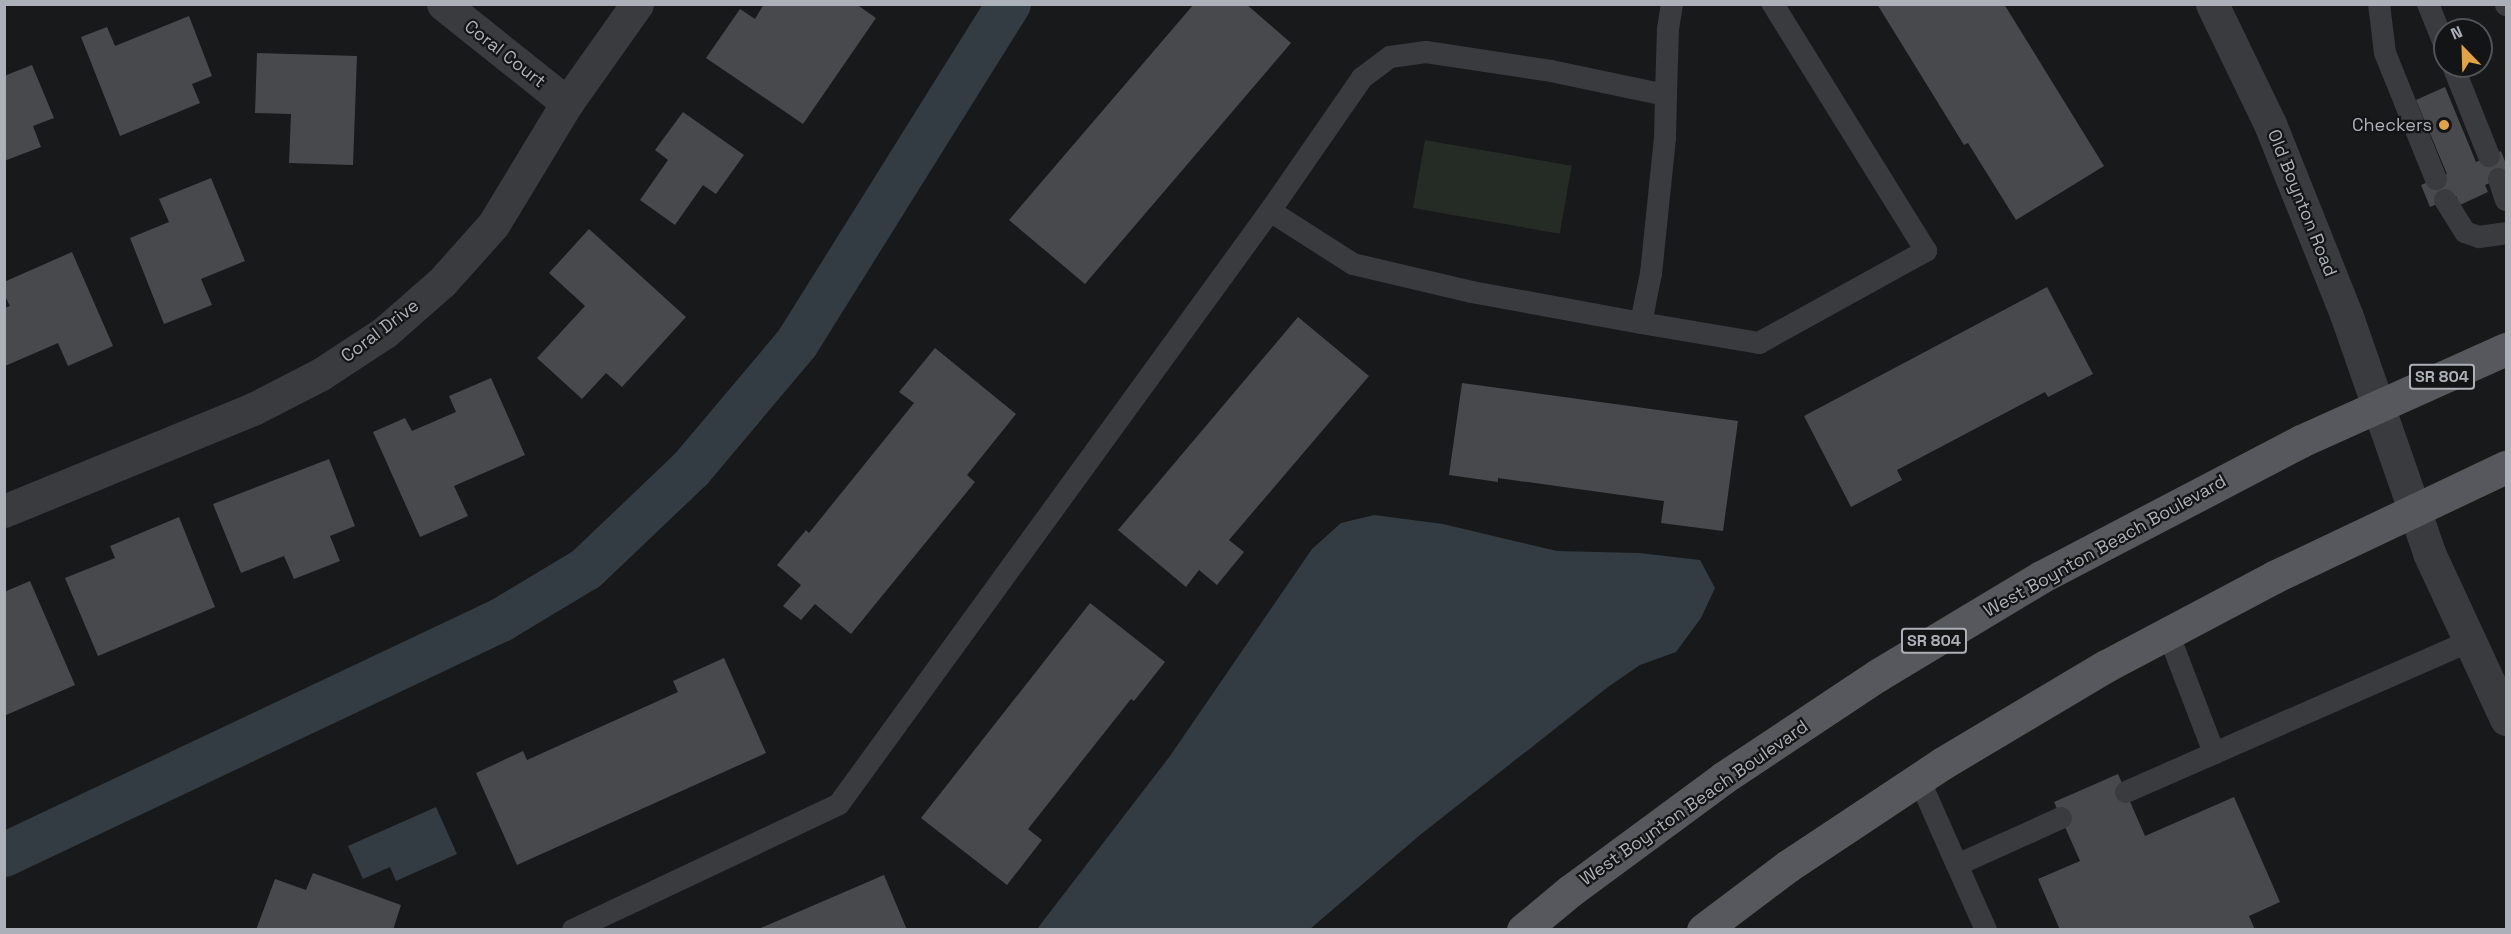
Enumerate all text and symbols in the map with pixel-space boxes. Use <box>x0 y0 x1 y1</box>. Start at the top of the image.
street label: Coral Court <box>460 16 550 92</box>
north arrow <box>2433 18 2493 78</box>
text: N <box>2448 21 2466 45</box>
place label: Checkers <box>2352 114 2432 136</box>
marker: Checkers <box>2437 118 2451 132</box>
street label: Old Boynton Road <box>2263 126 2341 280</box>
street label: Coral Drive <box>337 295 423 367</box>
road number: SR 804 <box>2408 364 2476 390</box>
street label: West Boynton Beach Boulevard <box>1980 470 2230 622</box>
road number: SR 804 <box>1900 628 1968 654</box>
street label: West Boynton Beach Boulevard <box>1576 716 1812 890</box>

